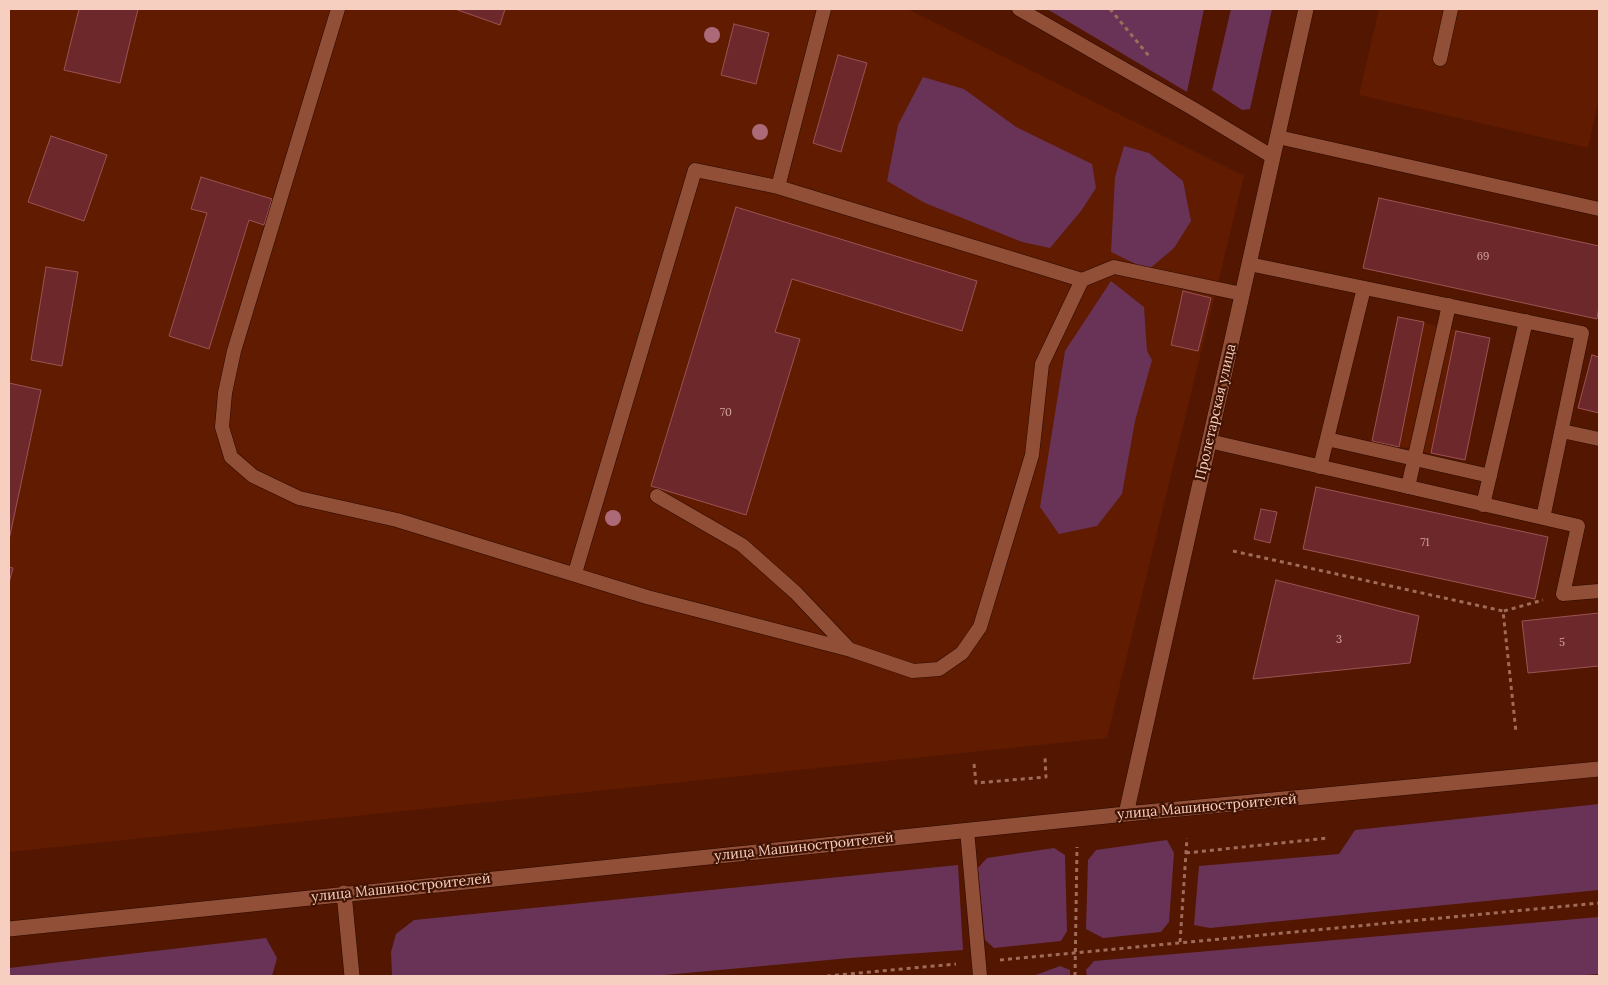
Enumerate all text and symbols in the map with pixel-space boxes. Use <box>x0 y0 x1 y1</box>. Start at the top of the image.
house number: 69 <box>1477 250 1489 264</box>
street label: Пролетарская улица <box>1192 342 1240 482</box>
house number: 70 <box>720 406 732 420</box>
house number: 71 <box>1420 536 1430 550</box>
house number: 3 <box>1336 633 1342 647</box>
house number: 5 <box>1559 636 1565 650</box>
street label: улица Машиностроителей <box>1117 791 1297 823</box>
street label: улица Машиностроителей <box>714 829 894 865</box>
street label: улица Машиностроителей <box>311 870 491 906</box>

